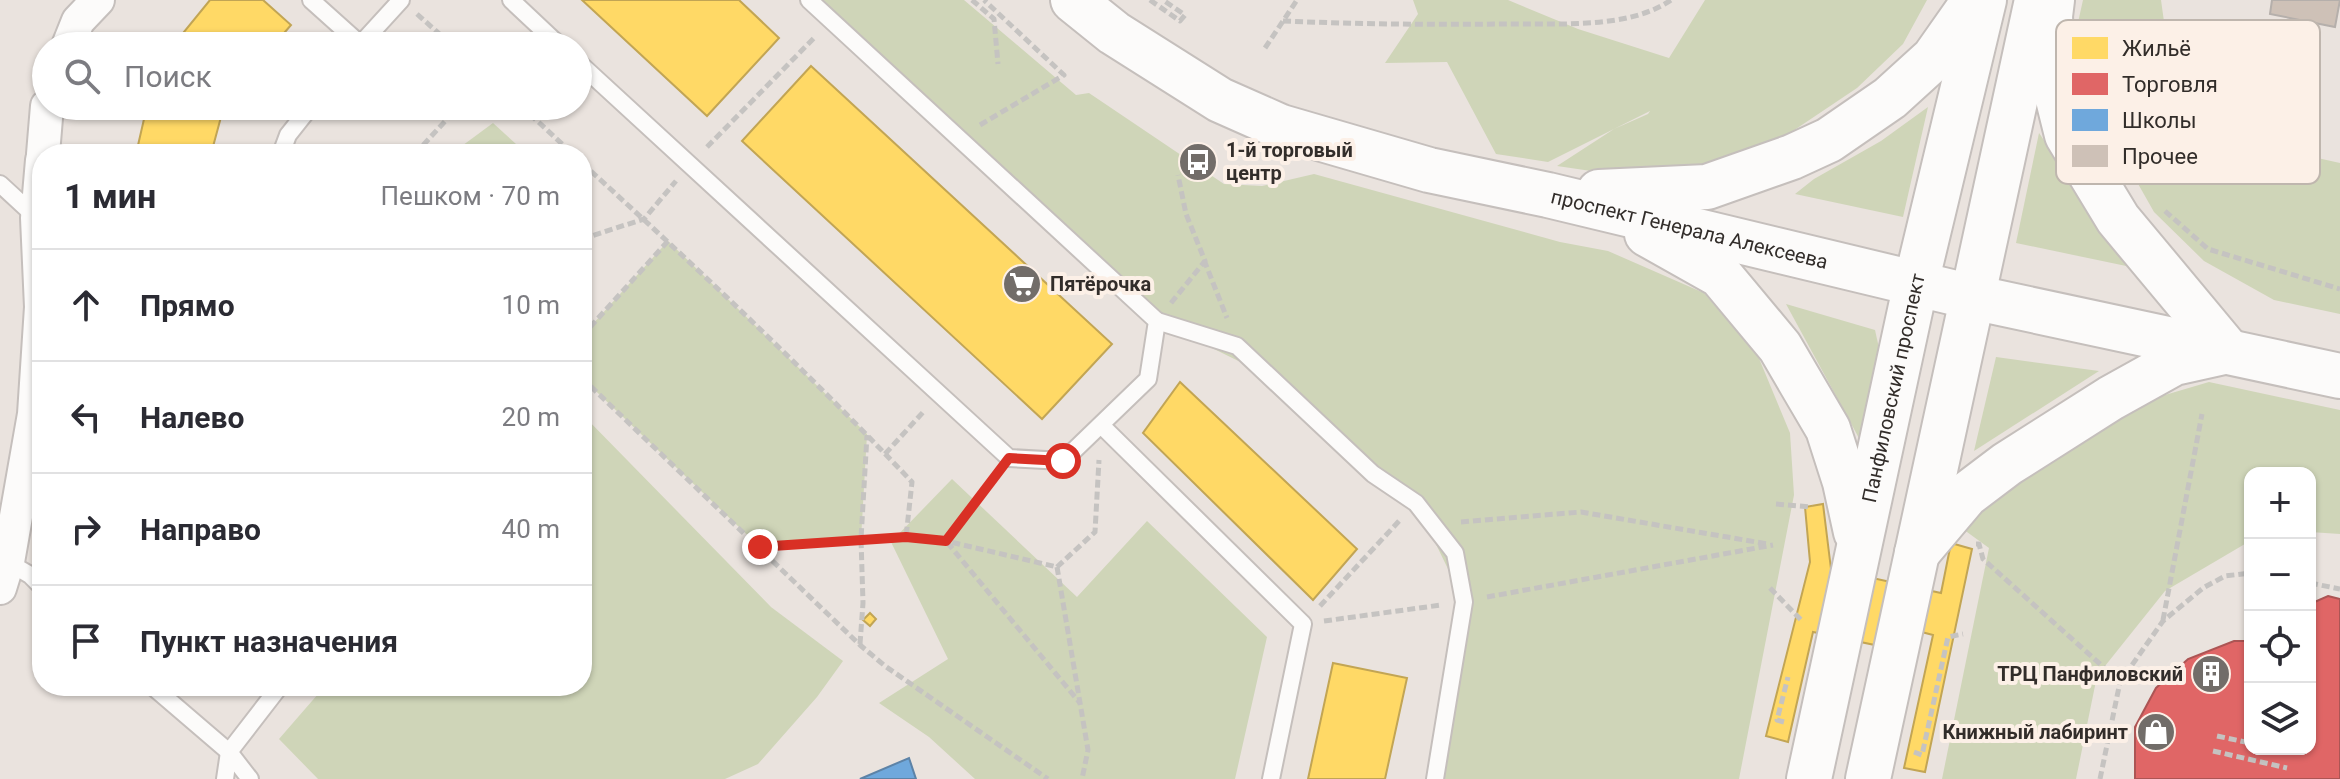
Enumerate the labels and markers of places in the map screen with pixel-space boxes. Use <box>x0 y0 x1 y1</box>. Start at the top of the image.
place label: 1-й торговый центр <box>1226 138 1353 185</box>
bus stop icon: 1-й торговый центр <box>1177 141 1219 183</box>
supermarket icon: Пятёрочка <box>1001 263 1043 305</box>
place label: Пятёрочка <box>1050 272 1152 296</box>
building icon: ТРЦ Панфиловский <box>2190 653 2232 695</box>
place label: ТРЦ Панфиловский <box>1997 662 2183 686</box>
shop icon: Книжный лабиринт <box>2135 711 2177 753</box>
place label: Книжный лабиринт <box>1942 720 2128 744</box>

